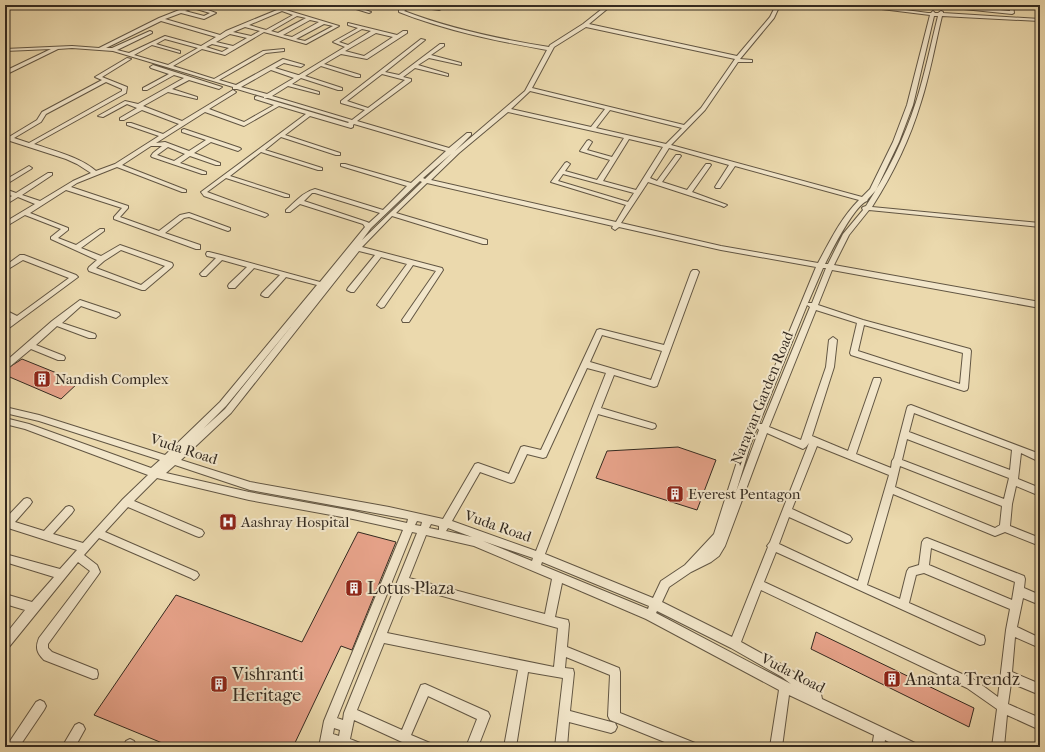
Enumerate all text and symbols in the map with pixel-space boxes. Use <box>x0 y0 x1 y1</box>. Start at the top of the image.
street label: Narayan Garden Road <box>727 328 797 467</box>
building icon: Nandish Complex <box>32 369 52 389</box>
place label: Nandish Complex <box>55 370 169 388</box>
street label: Vuda Road <box>147 429 221 469</box>
building icon: Everest Pentagon <box>665 484 685 504</box>
place label: Everest Pentagon <box>688 485 801 503</box>
street label: Vuda Road <box>461 506 535 546</box>
hospital icon: Aashray Hospital <box>218 512 238 532</box>
place label: Aashray Hospital <box>240 513 350 531</box>
building icon: Lotus Plaza <box>344 578 364 598</box>
place label: Lotus Plaza <box>367 578 455 599</box>
street label: Vuda Road <box>757 649 829 697</box>
place label: Vishranti Heritage <box>231 664 304 706</box>
building icon: Ananta Trendz <box>882 669 902 689</box>
place label: Ananta Trendz <box>904 669 1020 690</box>
building icon: Vishranti Heritage <box>209 674 229 694</box>

